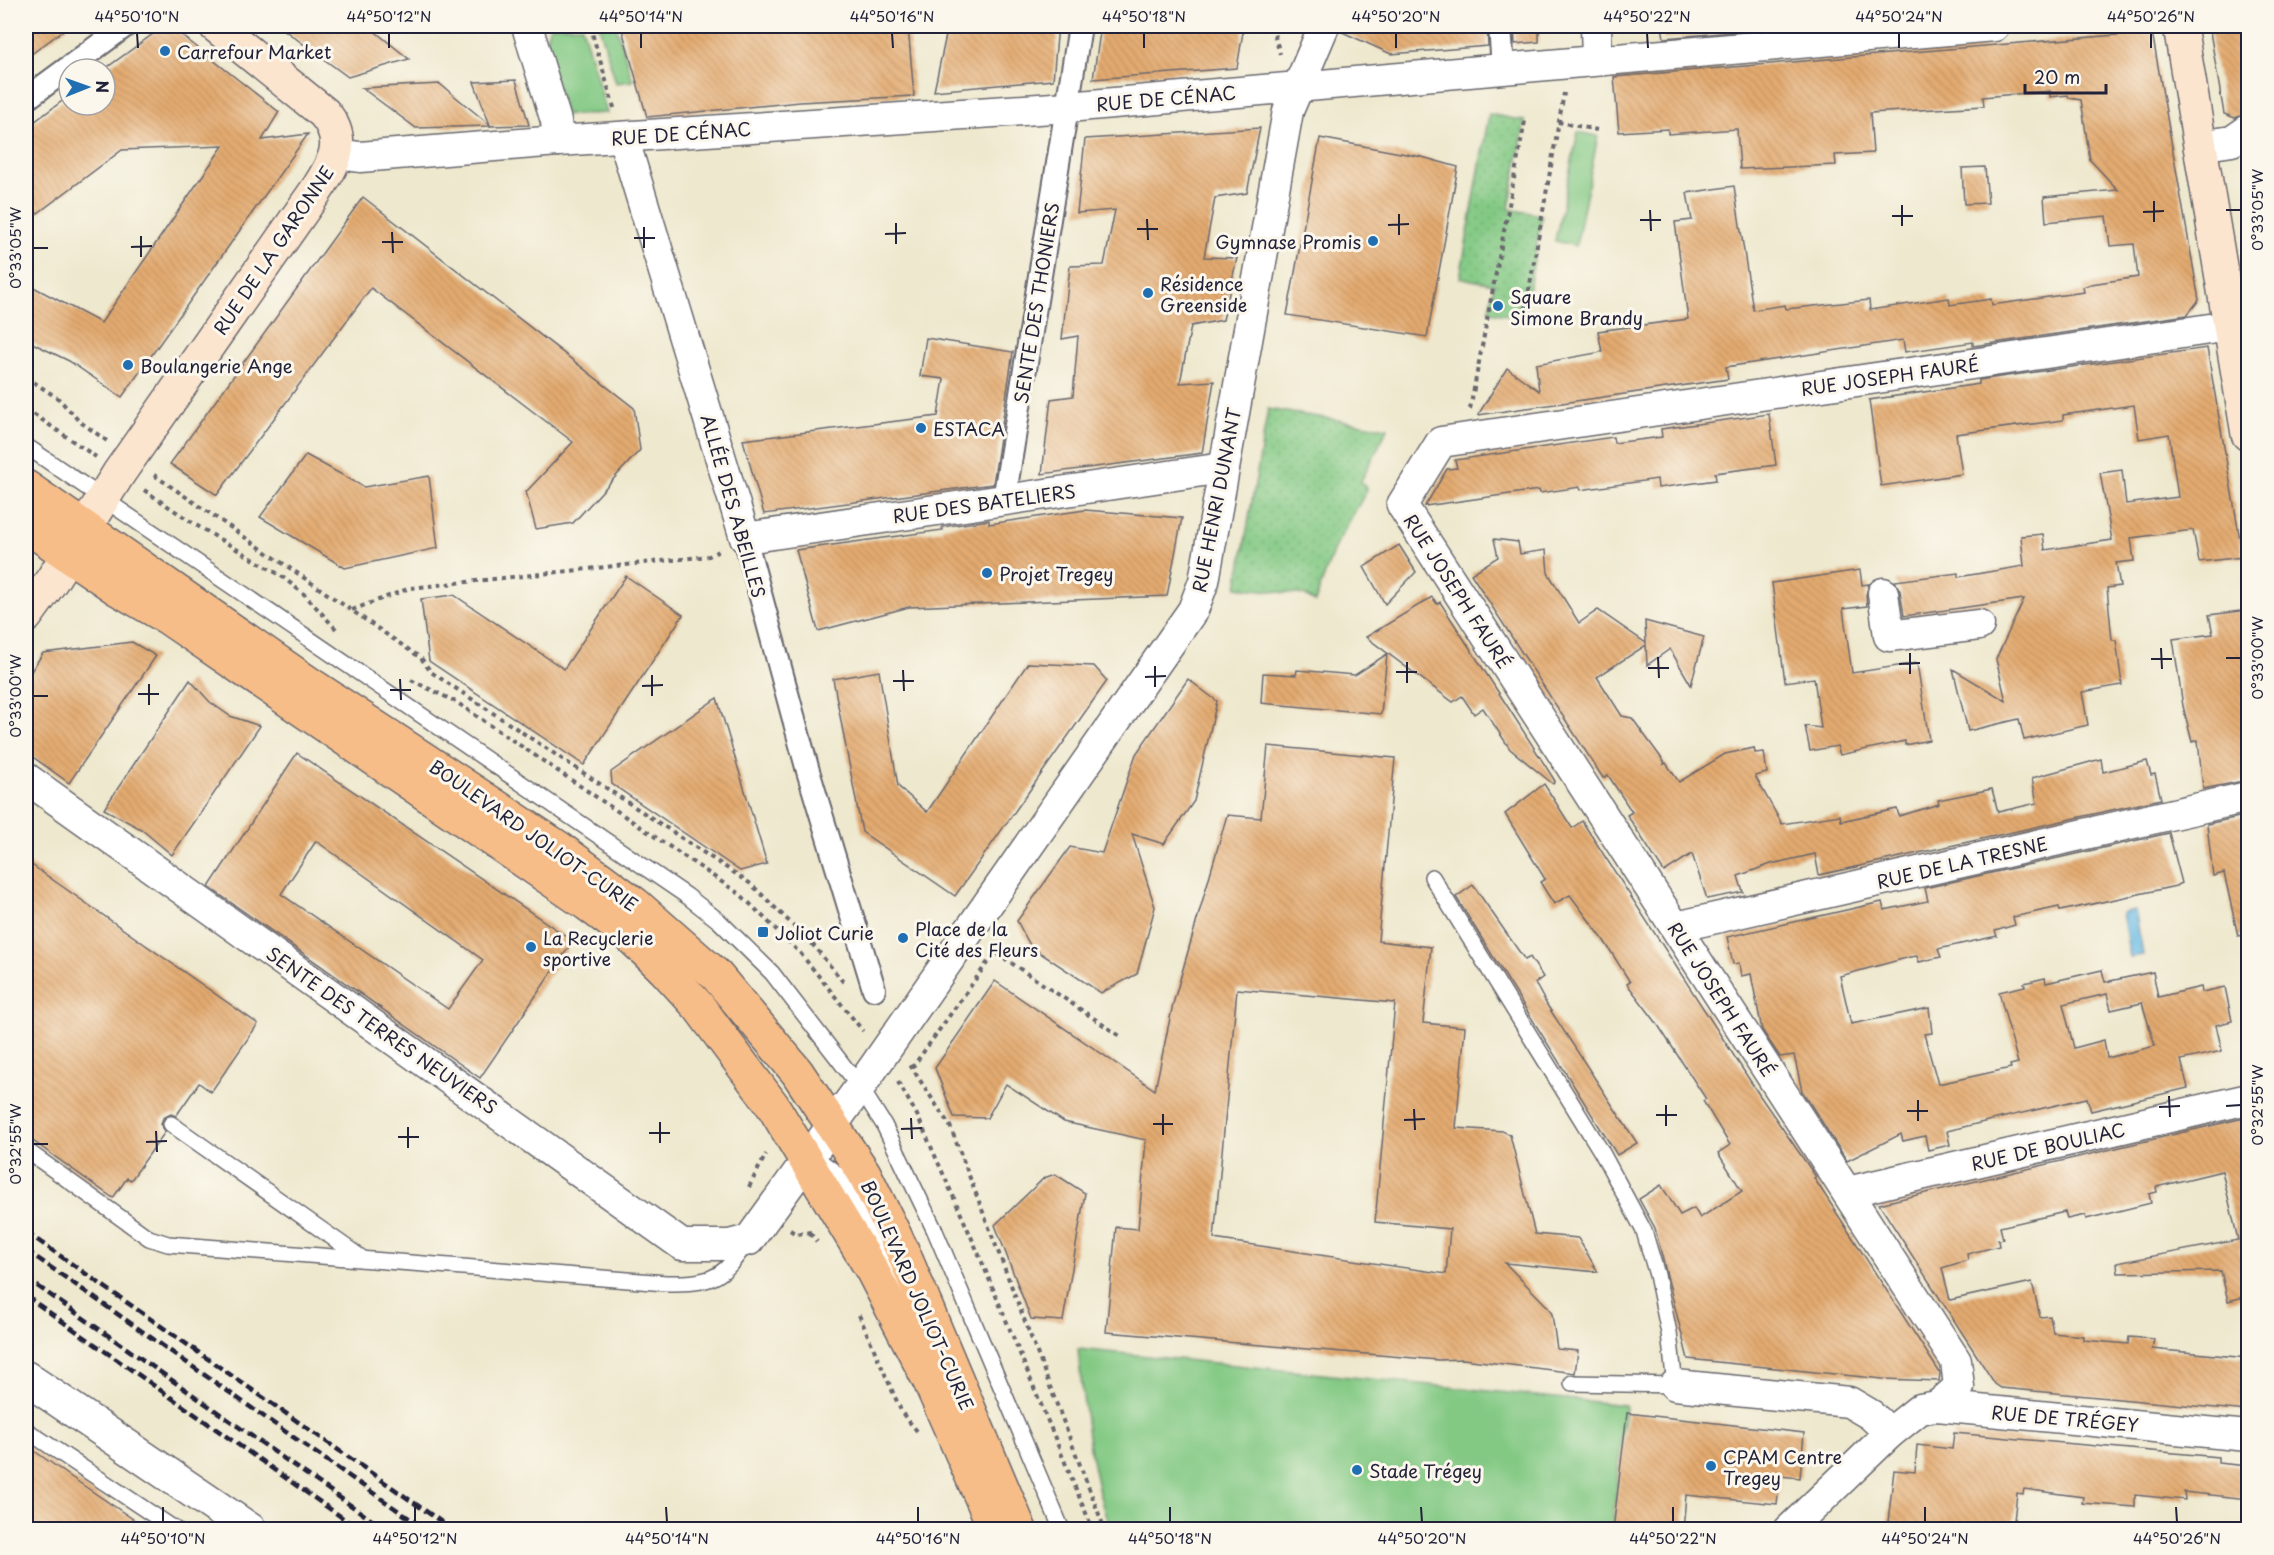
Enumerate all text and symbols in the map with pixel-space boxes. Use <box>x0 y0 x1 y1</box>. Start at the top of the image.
text: 44°50'10"N <box>94 4 180 27</box>
text: 44°50'12"N <box>347 4 431 27</box>
text: 44°50'14"N <box>599 4 683 27</box>
text: 44°50'16"N <box>850 4 934 27</box>
text: 44°50'18"N <box>1102 4 1186 27</box>
text: 44°50'20"N <box>1352 4 1440 27</box>
text: 44°50'22"N <box>1603 4 1691 27</box>
text: 44°50'24"N <box>1855 4 1943 27</box>
text: 44°50'26"N <box>2107 4 2195 27</box>
place label: Carrefour Market <box>177 38 331 65</box>
marker: Carrefour Market <box>158 44 172 58</box>
north arrow <box>57 57 117 117</box>
scale bar <box>2025 57 2106 95</box>
text: 20 m <box>2034 63 2080 90</box>
street label: RUE DE CÉNAC <box>1095 78 1237 118</box>
text: N <box>91 80 115 93</box>
street label: RUE DE CÉNAC <box>610 115 752 151</box>
street label: RUE DE LA GARONNE <box>206 160 340 340</box>
text: 0°33'05"W <box>2245 168 2268 251</box>
street label: SENTE DES THONIERS <box>1007 200 1065 406</box>
text: 0°33'05"W <box>3 206 26 289</box>
place label: Gymnase Promis <box>1215 228 1361 255</box>
marker: Gymnase Promis <box>1366 234 1380 248</box>
place label: Résidence Greenside <box>1160 270 1247 318</box>
place label: Square Simone Brandy <box>1510 283 1643 331</box>
marker: Résidence Greenside <box>1141 286 1155 300</box>
marker: Square Simone Brandy <box>1491 299 1505 313</box>
street label: RUE JOSEPH FAURÉ <box>1799 350 1981 402</box>
place label: Boulangerie Ange <box>140 352 293 379</box>
marker: Boulangerie Ange <box>121 358 135 372</box>
street label: RUE HENRI DUNANT <box>1185 405 1247 595</box>
street label: ALLÉE DES ABEILLES <box>695 411 773 601</box>
place label: ESTACA <box>933 415 1005 442</box>
marker: ESTACA <box>914 421 928 435</box>
street label: RUE DES BATELIERS <box>891 477 1077 529</box>
street label: RUE JOSEPH FAURÉ <box>1398 508 1518 674</box>
place label: Projet Tregey <box>999 560 1113 587</box>
marker: Projet Tregey <box>980 566 994 580</box>
text: 0°33'00"W <box>2245 616 2268 700</box>
text: 0°33'00"W <box>3 654 26 738</box>
street label: BOULEVARD JOLIOT-CURIE <box>424 753 644 917</box>
street label: RUE DE LA TRESNE <box>1874 829 2050 895</box>
place label: Place de la Cité des Fleurs <box>915 915 1038 963</box>
street label: RUE JOSEPH FAURÉ <box>1662 916 1782 1082</box>
place label: Joliot Curie <box>775 919 874 946</box>
place label: La Recyclerie sportive <box>543 924 654 972</box>
marker: Joliot Curie <box>756 925 770 939</box>
marker: Place de la Cité des Fleurs <box>896 931 910 945</box>
street label: SENTE DES TERRES NEUVIERS <box>261 940 503 1120</box>
marker: La Recyclerie sportive <box>524 940 538 954</box>
text: 0°32'55"W <box>2245 1064 2268 1146</box>
text: 0°32'55"W <box>3 1103 26 1185</box>
street label: RUE DE BOULIAC <box>1968 1115 2128 1177</box>
street label: BOULEVARD JOLIOT-CURIE <box>855 1176 981 1414</box>
street label: RUE DE TRÉGEY <box>1990 1398 2140 1438</box>
place label: CPAM Centre Tregey <box>1723 1443 1842 1491</box>
place label: Stade Trégey <box>1369 1457 1482 1484</box>
marker: CPAM Centre Tregey <box>1704 1459 1718 1473</box>
marker: Stade Trégey <box>1350 1463 1364 1477</box>
text: 44°50'10"N <box>120 1526 206 1549</box>
text: 44°50'12"N <box>373 1526 457 1549</box>
text: 44°50'14"N <box>625 1526 709 1549</box>
text: 44°50'16"N <box>876 1526 960 1549</box>
text: 44°50'18"N <box>1128 1526 1212 1549</box>
text: 44°50'20"N <box>1378 1526 1466 1549</box>
text: 44°50'22"N <box>1629 1526 1717 1549</box>
text: 44°50'24"N <box>1881 1526 1969 1549</box>
text: 44°50'26"N <box>2133 1526 2221 1549</box>

